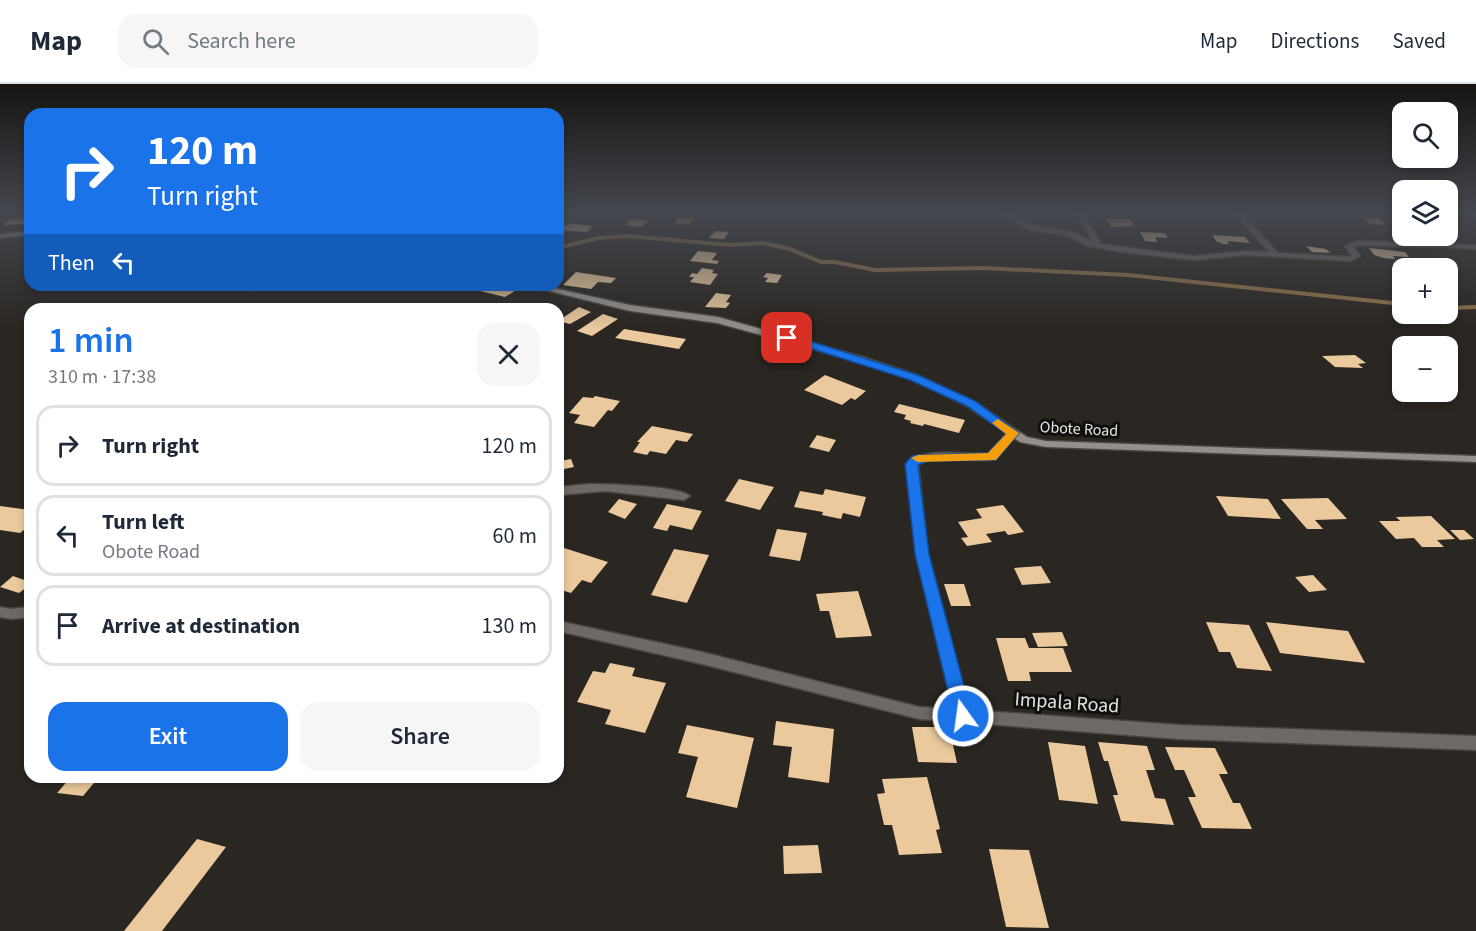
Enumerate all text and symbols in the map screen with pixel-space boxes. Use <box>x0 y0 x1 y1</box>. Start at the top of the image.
search box <box>118 14 538 68</box>
text: Map <box>30 21 82 61</box>
icon: search <box>139 25 172 58</box>
text: Search here <box>187 25 296 57</box>
text: Map <box>1200 26 1238 56</box>
text: Directions <box>1271 26 1359 56</box>
text: Saved <box>1392 26 1446 56</box>
map controls <box>1392 102 1458 402</box>
button: search <box>1392 102 1458 168</box>
text: 120 m <box>147 121 258 181</box>
icon: right <box>48 132 126 210</box>
text: Turn right <box>147 177 258 216</box>
button: layers <box>1392 180 1458 246</box>
icon: left <box>107 246 140 279</box>
text: Then <box>48 247 95 279</box>
button: + <box>1392 258 1458 324</box>
pin <box>761 312 812 363</box>
text: 1 min <box>48 315 134 366</box>
icon: arrive <box>770 321 803 354</box>
button: close <box>477 323 540 386</box>
button: − <box>1392 336 1458 402</box>
text: 310 m · 17:38 <box>48 363 156 391</box>
street label: Obote Road <box>1039 416 1119 442</box>
icon: right <box>51 429 84 462</box>
text: Turn right <box>102 430 199 462</box>
text: 120 m <box>482 430 537 462</box>
text: Turn left <box>102 506 184 538</box>
icon: left <box>51 519 84 552</box>
text: 60 m <box>492 520 537 552</box>
text: Obote Road <box>102 538 200 566</box>
icon: arrive <box>51 609 84 642</box>
text: Arrive at destination <box>102 610 300 642</box>
text: 130 m <box>482 610 537 642</box>
position arrow <box>931 684 995 748</box>
street label: Impala Road <box>1014 685 1120 721</box>
button: Exit <box>48 702 288 771</box>
button: Share <box>300 702 540 771</box>

